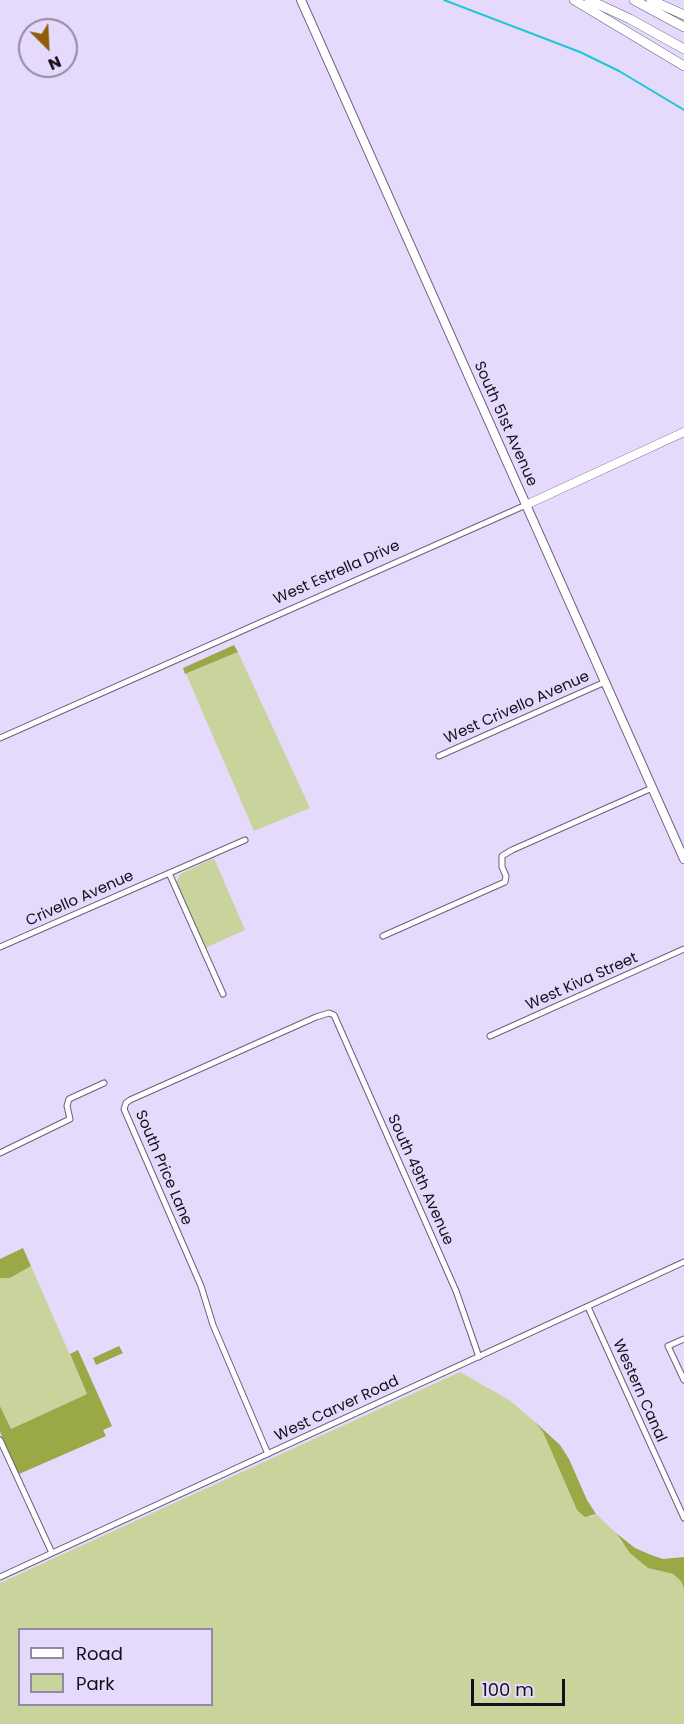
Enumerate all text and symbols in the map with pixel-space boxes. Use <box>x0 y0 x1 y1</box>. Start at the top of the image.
north arrow <box>18 18 78 78</box>
text: N <box>45 50 65 76</box>
street label: South 51st Avenue <box>469 359 541 489</box>
street label: West Estrella Drive <box>271 537 403 609</box>
street label: West Crivello Avenue <box>442 668 592 748</box>
street label: Crivello Avenue <box>23 867 137 931</box>
street label: West Kiva Street <box>523 949 641 1015</box>
street label: South Price Lane <box>131 1108 195 1228</box>
street label: South 49th Avenue <box>383 1112 457 1248</box>
street label: Western Canal <box>608 1337 670 1445</box>
street label: West Carver Road <box>272 1372 402 1446</box>
legend <box>18 1628 213 1706</box>
text: Road <box>76 1641 123 1666</box>
scale bar <box>474 1667 568 1705</box>
text: Park <box>76 1671 115 1696</box>
text: 100 m <box>482 1677 534 1702</box>

